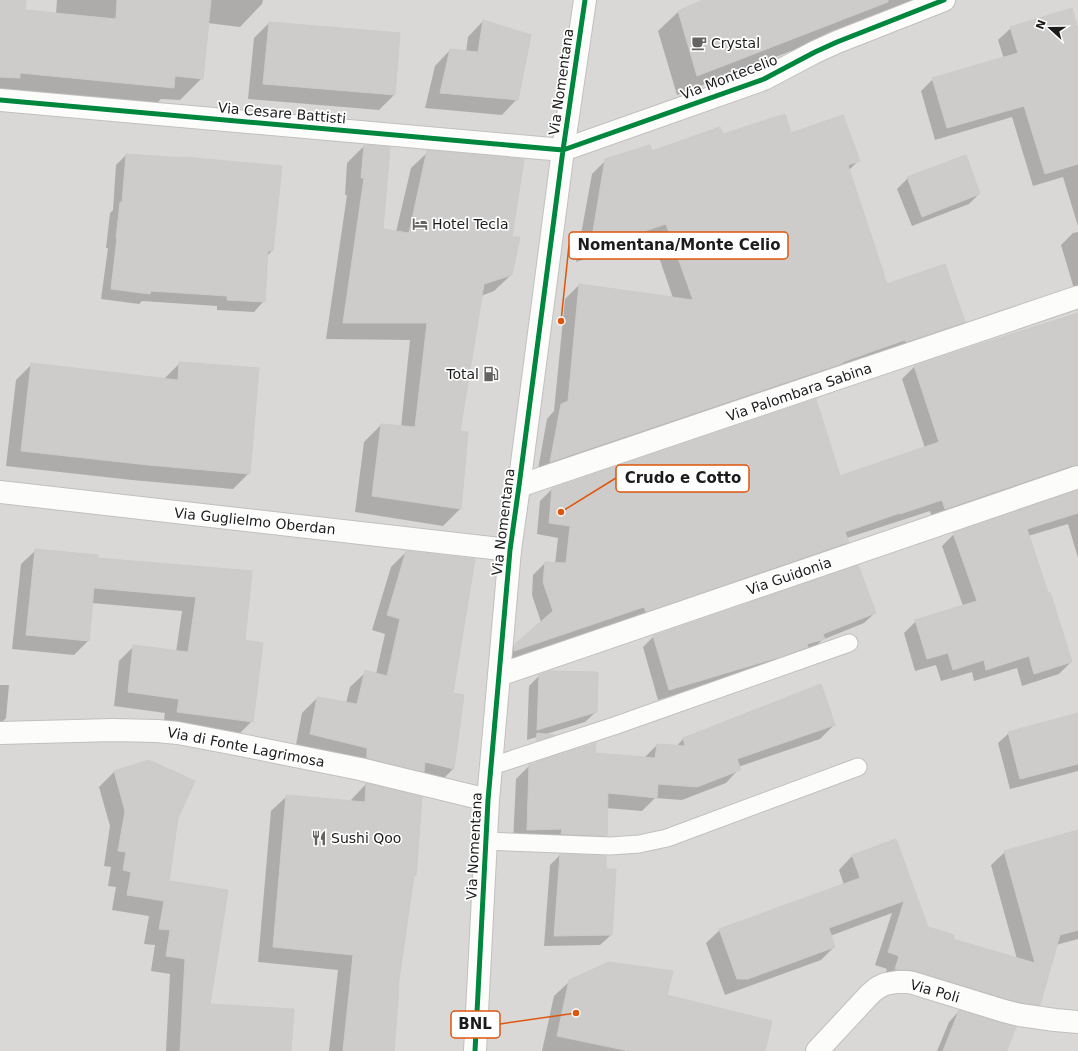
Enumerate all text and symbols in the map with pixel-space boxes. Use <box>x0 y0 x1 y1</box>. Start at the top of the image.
north arrow <box>1030 8 1070 48</box>
text: N <box>1033 18 1049 31</box>
street label: Via Nomentana <box>546 27 576 137</box>
cafe icon: Crystal <box>690 34 708 52</box>
place label: Crystal <box>711 35 760 51</box>
street label: Via Montecelio <box>678 51 780 103</box>
street label: Via Cesare Battisti <box>217 99 347 127</box>
hotel icon: Hotel Tecla <box>411 215 429 233</box>
place label: Hotel Tecla <box>432 216 509 232</box>
callout: Nomentana/Monte Celio <box>569 232 788 259</box>
text: Nomentana/Monte Celio <box>577 236 781 254</box>
street label: Via Palombara Sabina <box>724 360 874 424</box>
fuel station icon: Total <box>482 365 500 383</box>
place label: Total <box>445 366 479 382</box>
callout: Crudo e Cotto <box>616 465 749 492</box>
street label: Via Nomentana <box>488 467 518 577</box>
text: Crudo e Cotto <box>625 469 741 487</box>
street label: Via Guglielmo Oberdan <box>174 505 336 537</box>
street label: Via Guidonia <box>745 554 833 598</box>
street label: Via di Fonte Lagrimosa <box>166 724 326 770</box>
street label: Via Nomentana <box>463 792 485 900</box>
restaurant icon: Sushi Qoo <box>310 829 328 847</box>
place label: Sushi Qoo <box>331 830 401 846</box>
street label: Via Poli <box>909 976 961 1006</box>
callout: BNL <box>451 1011 500 1038</box>
text: BNL <box>458 1015 492 1033</box>

